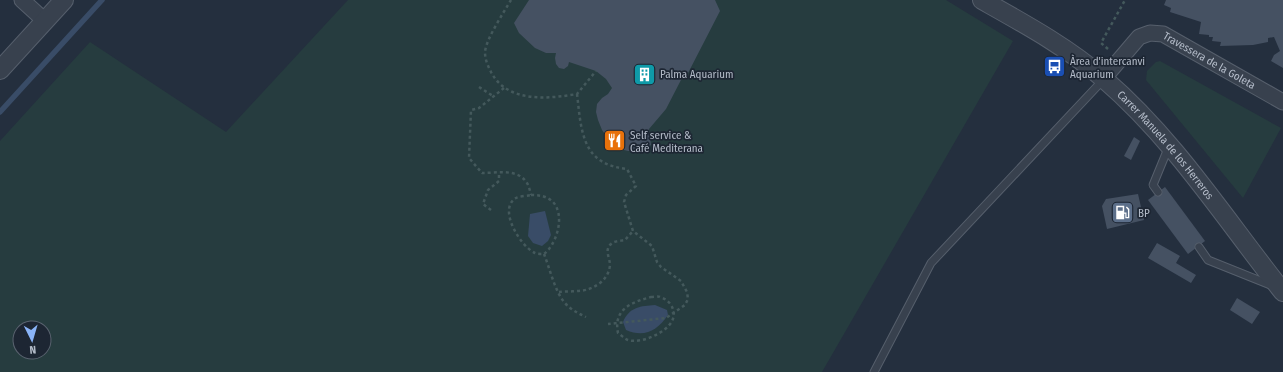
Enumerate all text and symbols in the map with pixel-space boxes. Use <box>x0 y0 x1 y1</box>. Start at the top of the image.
street label: Travessera de la Goleta <box>1161 29 1258 92</box>
bus stop icon: Àrea d'intercanvi Aquarium <box>1041 54 1067 80</box>
place label: Àrea d'intercanvi Aquarium <box>1070 54 1145 81</box>
building icon: Palma Aquarium <box>631 61 657 87</box>
place label: Palma Aquarium <box>660 68 733 81</box>
street label: Carrer Manuela de los Herreros <box>1114 88 1216 202</box>
restaurant icon: Self service & Café Mediterana <box>601 128 627 154</box>
place label: Self service & Café Mediterana <box>630 129 703 155</box>
fuel station icon: BP <box>1110 200 1136 226</box>
place label: BP <box>1138 207 1150 220</box>
north arrow <box>12 320 52 360</box>
text: N <box>29 343 37 356</box>

